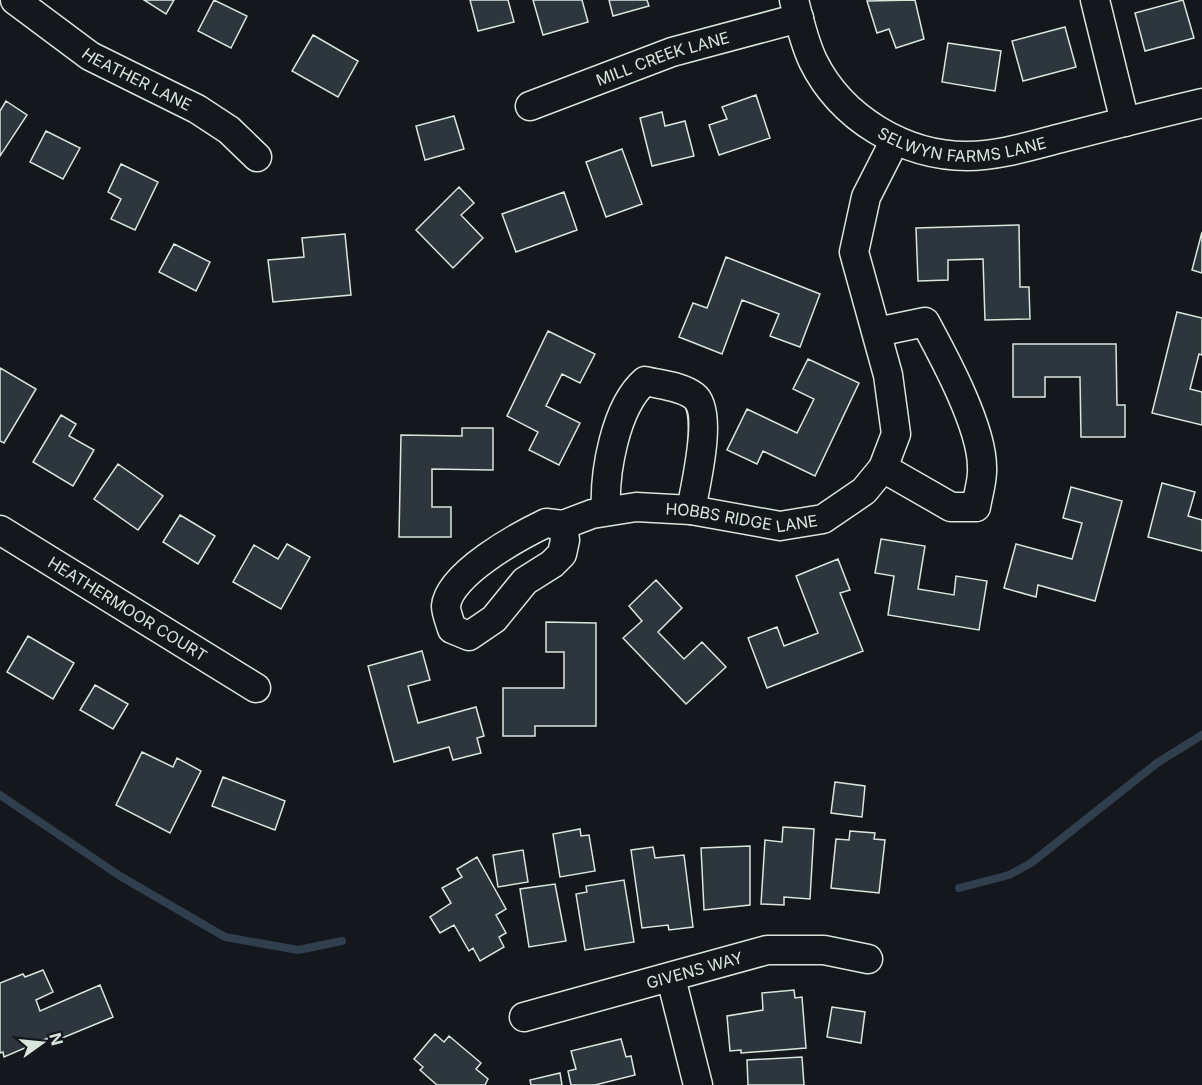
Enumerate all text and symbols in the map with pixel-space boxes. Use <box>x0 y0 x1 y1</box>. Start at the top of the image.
street label: MILL CREEK LANE <box>593 27 731 90</box>
street label: HEATHER LANE <box>78 44 195 115</box>
street label: SELWYN FARMS LANE <box>874 123 1048 166</box>
street label: HOBBS RIDGE LANE <box>665 499 819 537</box>
street label: HEATHERMOOR COURT <box>44 552 211 665</box>
street label: GIVENS WAY <box>644 947 745 993</box>
north arrow <box>12 1013 72 1073</box>
text: N <box>45 1031 68 1048</box>

